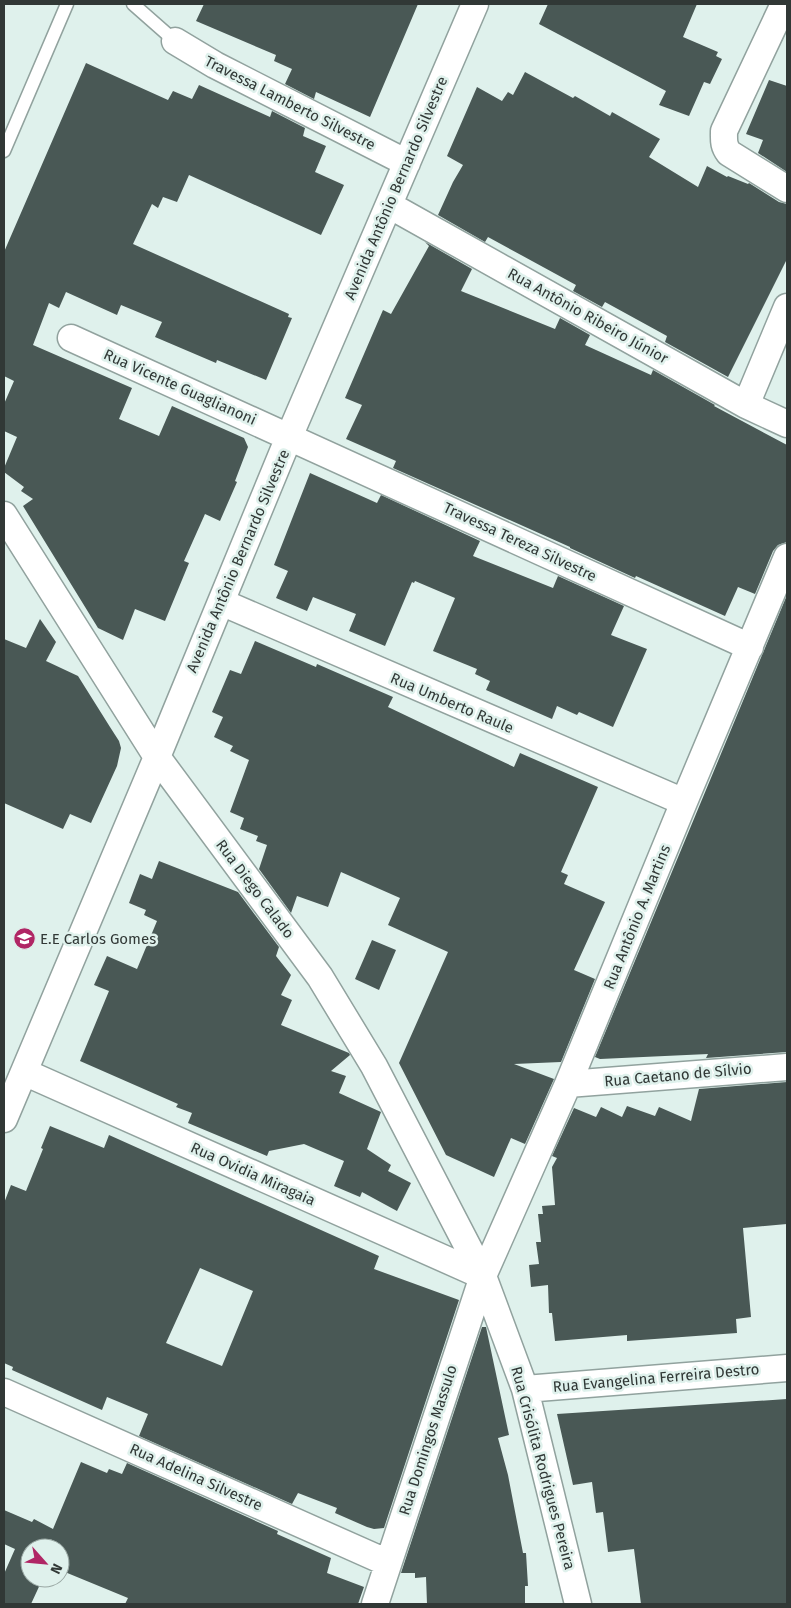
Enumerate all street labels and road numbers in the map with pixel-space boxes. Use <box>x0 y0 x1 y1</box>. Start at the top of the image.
street label: Travessa Lamberto Silvestre <box>202 52 378 154</box>
street label: Avenida Antônio Bernardo Silvestre <box>341 74 451 302</box>
street label: Rua Antônio Ribeiro Júnior <box>505 264 672 368</box>
street label: Rua Vicente Guaglianoni <box>101 345 259 429</box>
street label: Avenida Antônio Bernardo Silvestre <box>183 447 293 675</box>
street label: Travessa Tereza Silvestre <box>441 499 599 585</box>
street label: Rua Umberto Raule <box>388 669 516 737</box>
street label: Rua Diego Calado <box>212 836 298 942</box>
street label: Rua Antônio A. Martins <box>600 842 674 992</box>
street label: Rua Caetano de Sílvio <box>604 1060 752 1090</box>
street label: Rua Ovidia Miragaia <box>188 1138 318 1210</box>
street label: Rua Evangelina Ferreira Destro <box>552 1360 760 1396</box>
street label: Rua Domingos Massulo <box>395 1363 461 1517</box>
street label: Rua Crisólita Rodrigues Pereira <box>507 1364 579 1572</box>
street label: Rua Adelina Silvestre <box>127 1440 265 1514</box>

